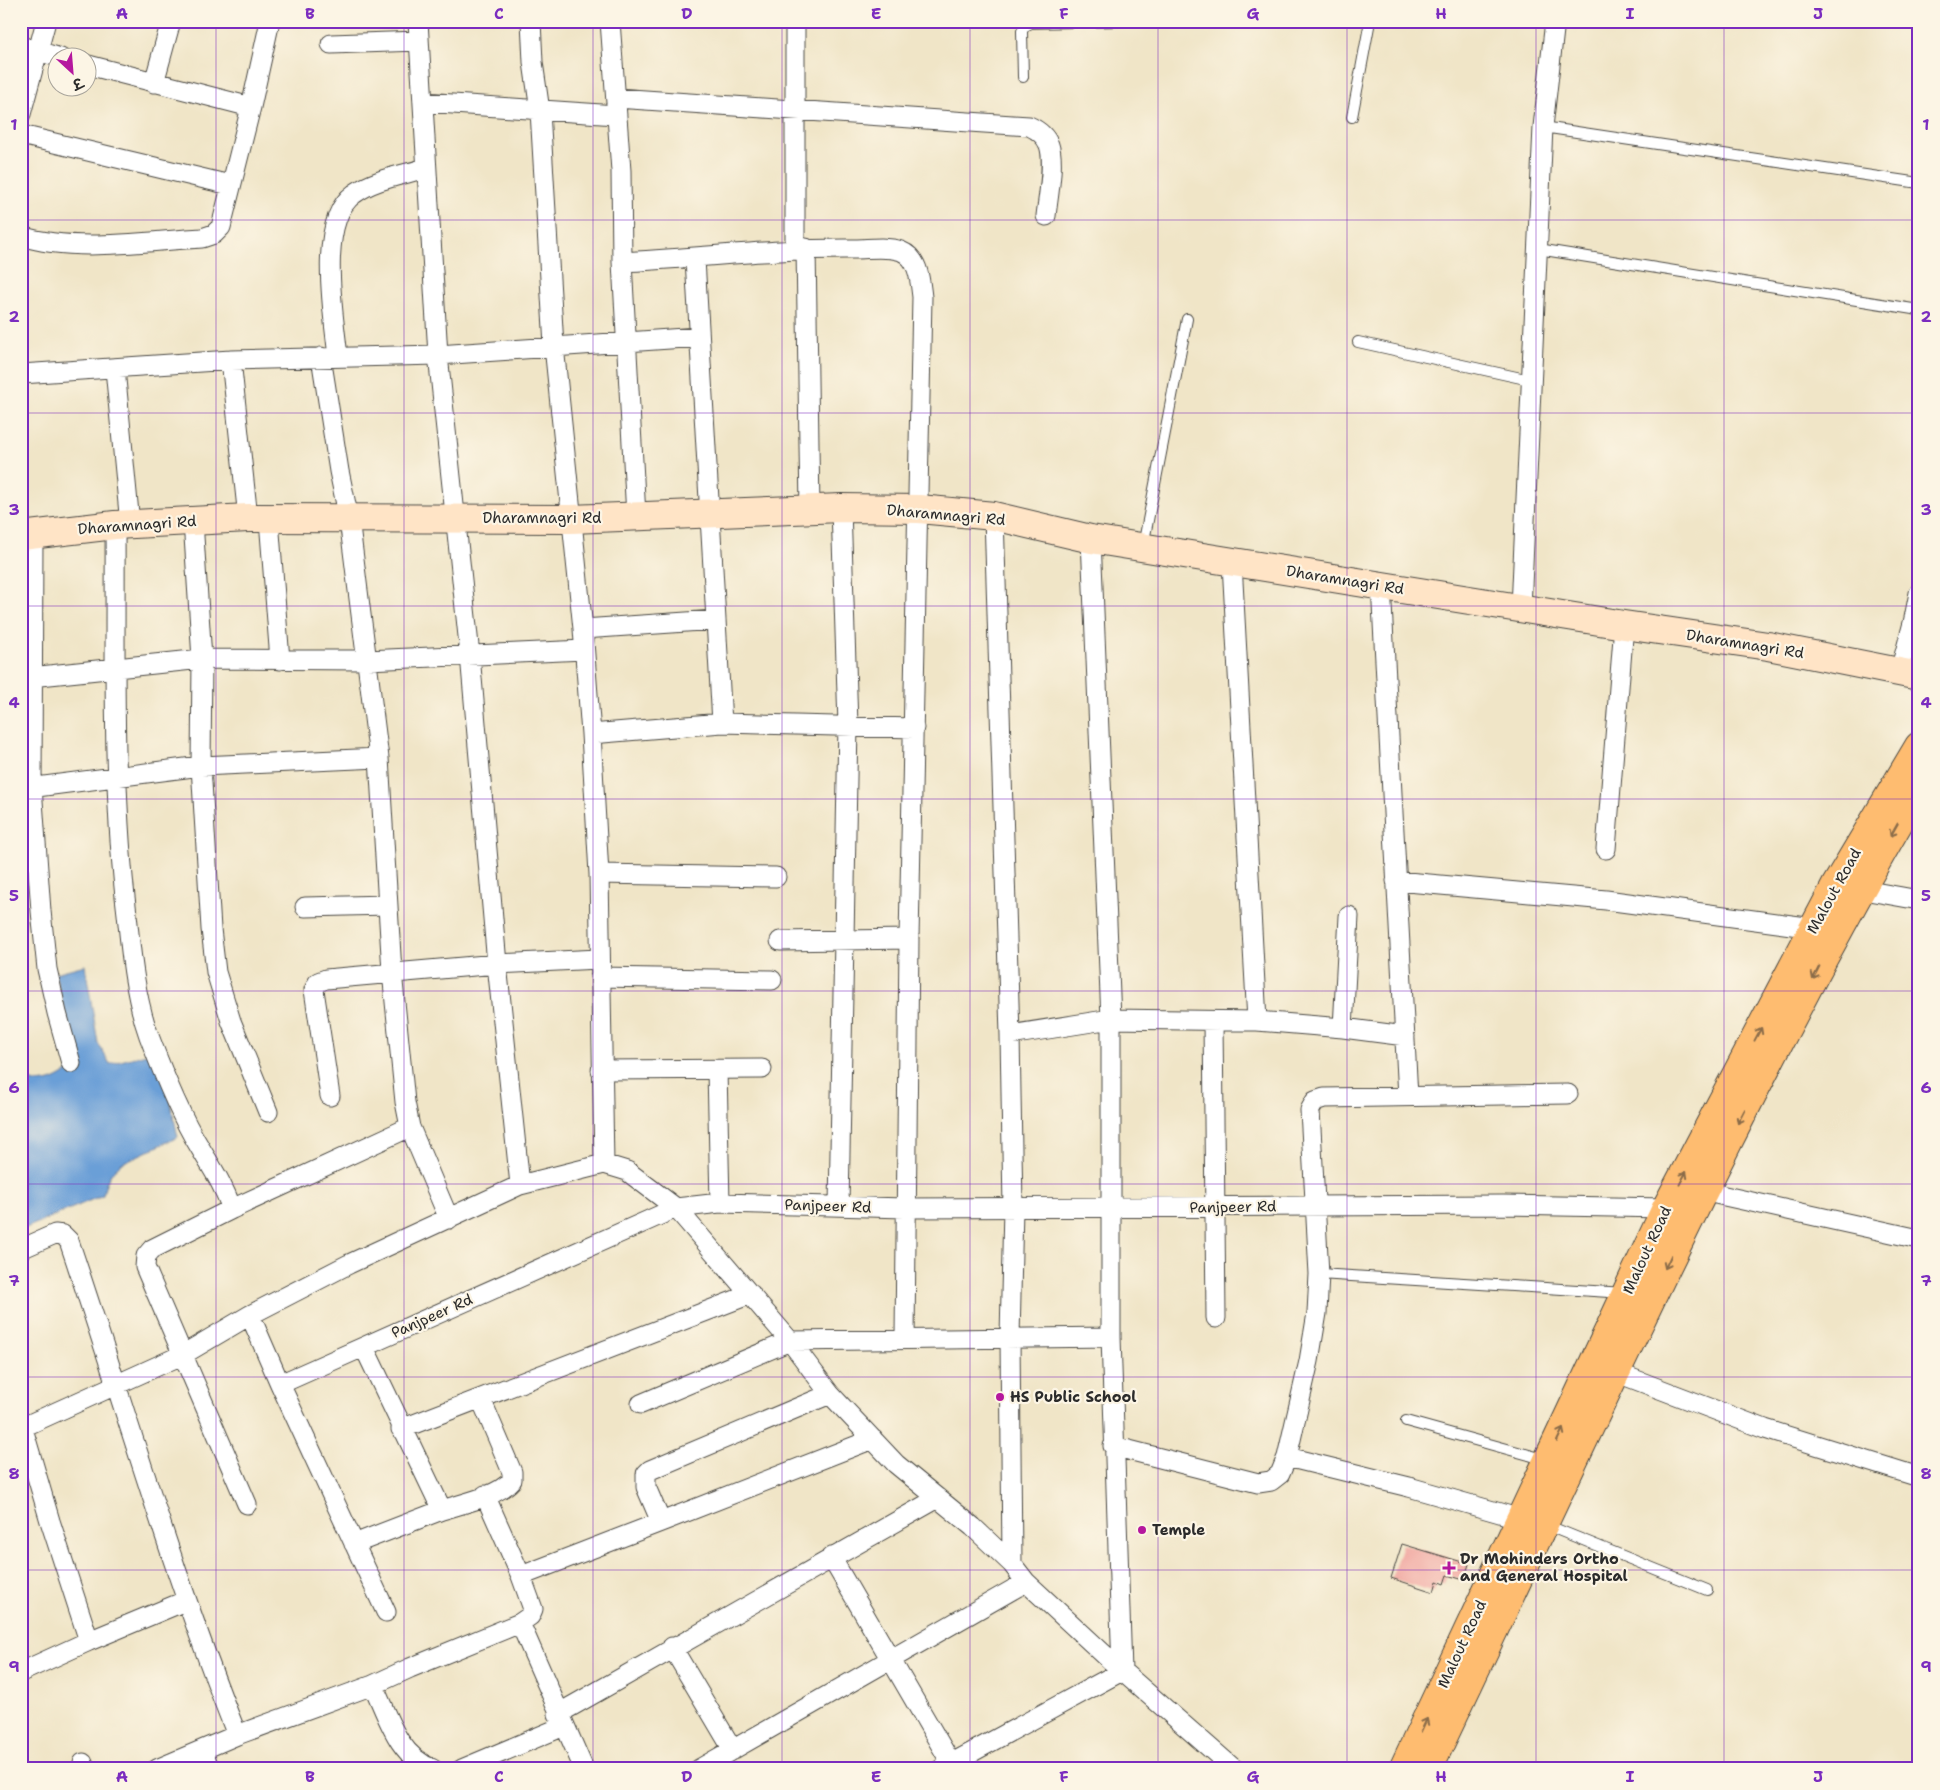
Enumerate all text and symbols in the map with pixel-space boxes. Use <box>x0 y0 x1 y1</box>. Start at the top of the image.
text: A <box>116 3 128 24</box>
text: B <box>305 3 315 24</box>
text: C <box>494 3 504 24</box>
text: D <box>681 3 693 24</box>
text: E <box>871 3 881 24</box>
text: F <box>1059 3 1069 24</box>
text: G <box>1247 3 1260 24</box>
text: H <box>1435 3 1447 24</box>
text: I <box>1626 3 1635 24</box>
text: J <box>1813 3 1823 24</box>
north arrow <box>48 48 98 98</box>
text: उ <box>68 73 88 95</box>
text: 1 <box>10 114 18 135</box>
text: 1 <box>1922 114 1930 135</box>
text: 2 <box>8 306 20 327</box>
text: 2 <box>1920 306 1932 327</box>
text: 3 <box>8 499 20 520</box>
text: 3 <box>1920 499 1932 520</box>
street label: Dharamnagri Rd <box>886 500 1007 530</box>
street label: Dharamnagri Rd <box>482 508 602 528</box>
street label: Dharamnagri Rd <box>77 511 198 539</box>
street label: Dharamnagri Rd <box>1285 561 1406 599</box>
street label: Dharamnagri Rd <box>1685 625 1806 663</box>
text: 4 <box>8 692 20 713</box>
text: 4 <box>1920 692 1932 713</box>
one-way arrow <box>1889 823 1899 837</box>
street label: Malout Road <box>1802 844 1866 937</box>
text: 5 <box>9 885 19 906</box>
text: 5 <box>1921 885 1931 906</box>
one-way arrow <box>1811 965 1820 980</box>
one-way arrow <box>1754 1027 1763 1042</box>
text: 6 <box>8 1077 20 1098</box>
text: 6 <box>1920 1077 1932 1098</box>
one-way arrow <box>1736 1109 1745 1124</box>
one-way arrow <box>1678 1171 1688 1186</box>
street label: Panjpeer Rd <box>784 1194 872 1218</box>
street label: Panjpeer Rd <box>1189 1196 1277 1218</box>
street label: Malout Road <box>1618 1202 1676 1297</box>
one-way arrow <box>1662 1254 1672 1269</box>
text: 7 <box>8 1270 20 1291</box>
text: 7 <box>1920 1270 1932 1291</box>
street label: Panjpeer Rd <box>388 1289 476 1343</box>
place label: HS Public School <box>1010 1387 1136 1407</box>
marker: HS Public School <box>994 1391 1006 1403</box>
one-way arrow <box>1556 1428 1565 1443</box>
text: 8 <box>8 1463 20 1484</box>
text: 8 <box>1920 1463 1932 1484</box>
place label: Temple <box>1152 1520 1205 1540</box>
marker: Temple <box>1136 1524 1148 1536</box>
place label: Dr Mohinders Ortho and General Hospital <box>1460 1549 1628 1586</box>
marker: Dr Mohinders Ortho and General Hospital <box>1442 1561 1456 1575</box>
street label: Malout Road <box>1433 1596 1491 1691</box>
text: 9 <box>8 1656 20 1677</box>
text: 9 <box>1920 1656 1932 1677</box>
one-way arrow <box>1419 1718 1429 1733</box>
text: A <box>116 1766 128 1787</box>
text: B <box>305 1766 315 1787</box>
text: C <box>494 1766 504 1787</box>
text: D <box>681 1766 693 1787</box>
text: E <box>871 1766 881 1787</box>
text: F <box>1059 1766 1069 1787</box>
text: G <box>1247 1766 1260 1787</box>
text: H <box>1435 1766 1447 1787</box>
text: I <box>1626 1766 1635 1787</box>
text: J <box>1813 1766 1823 1787</box>

